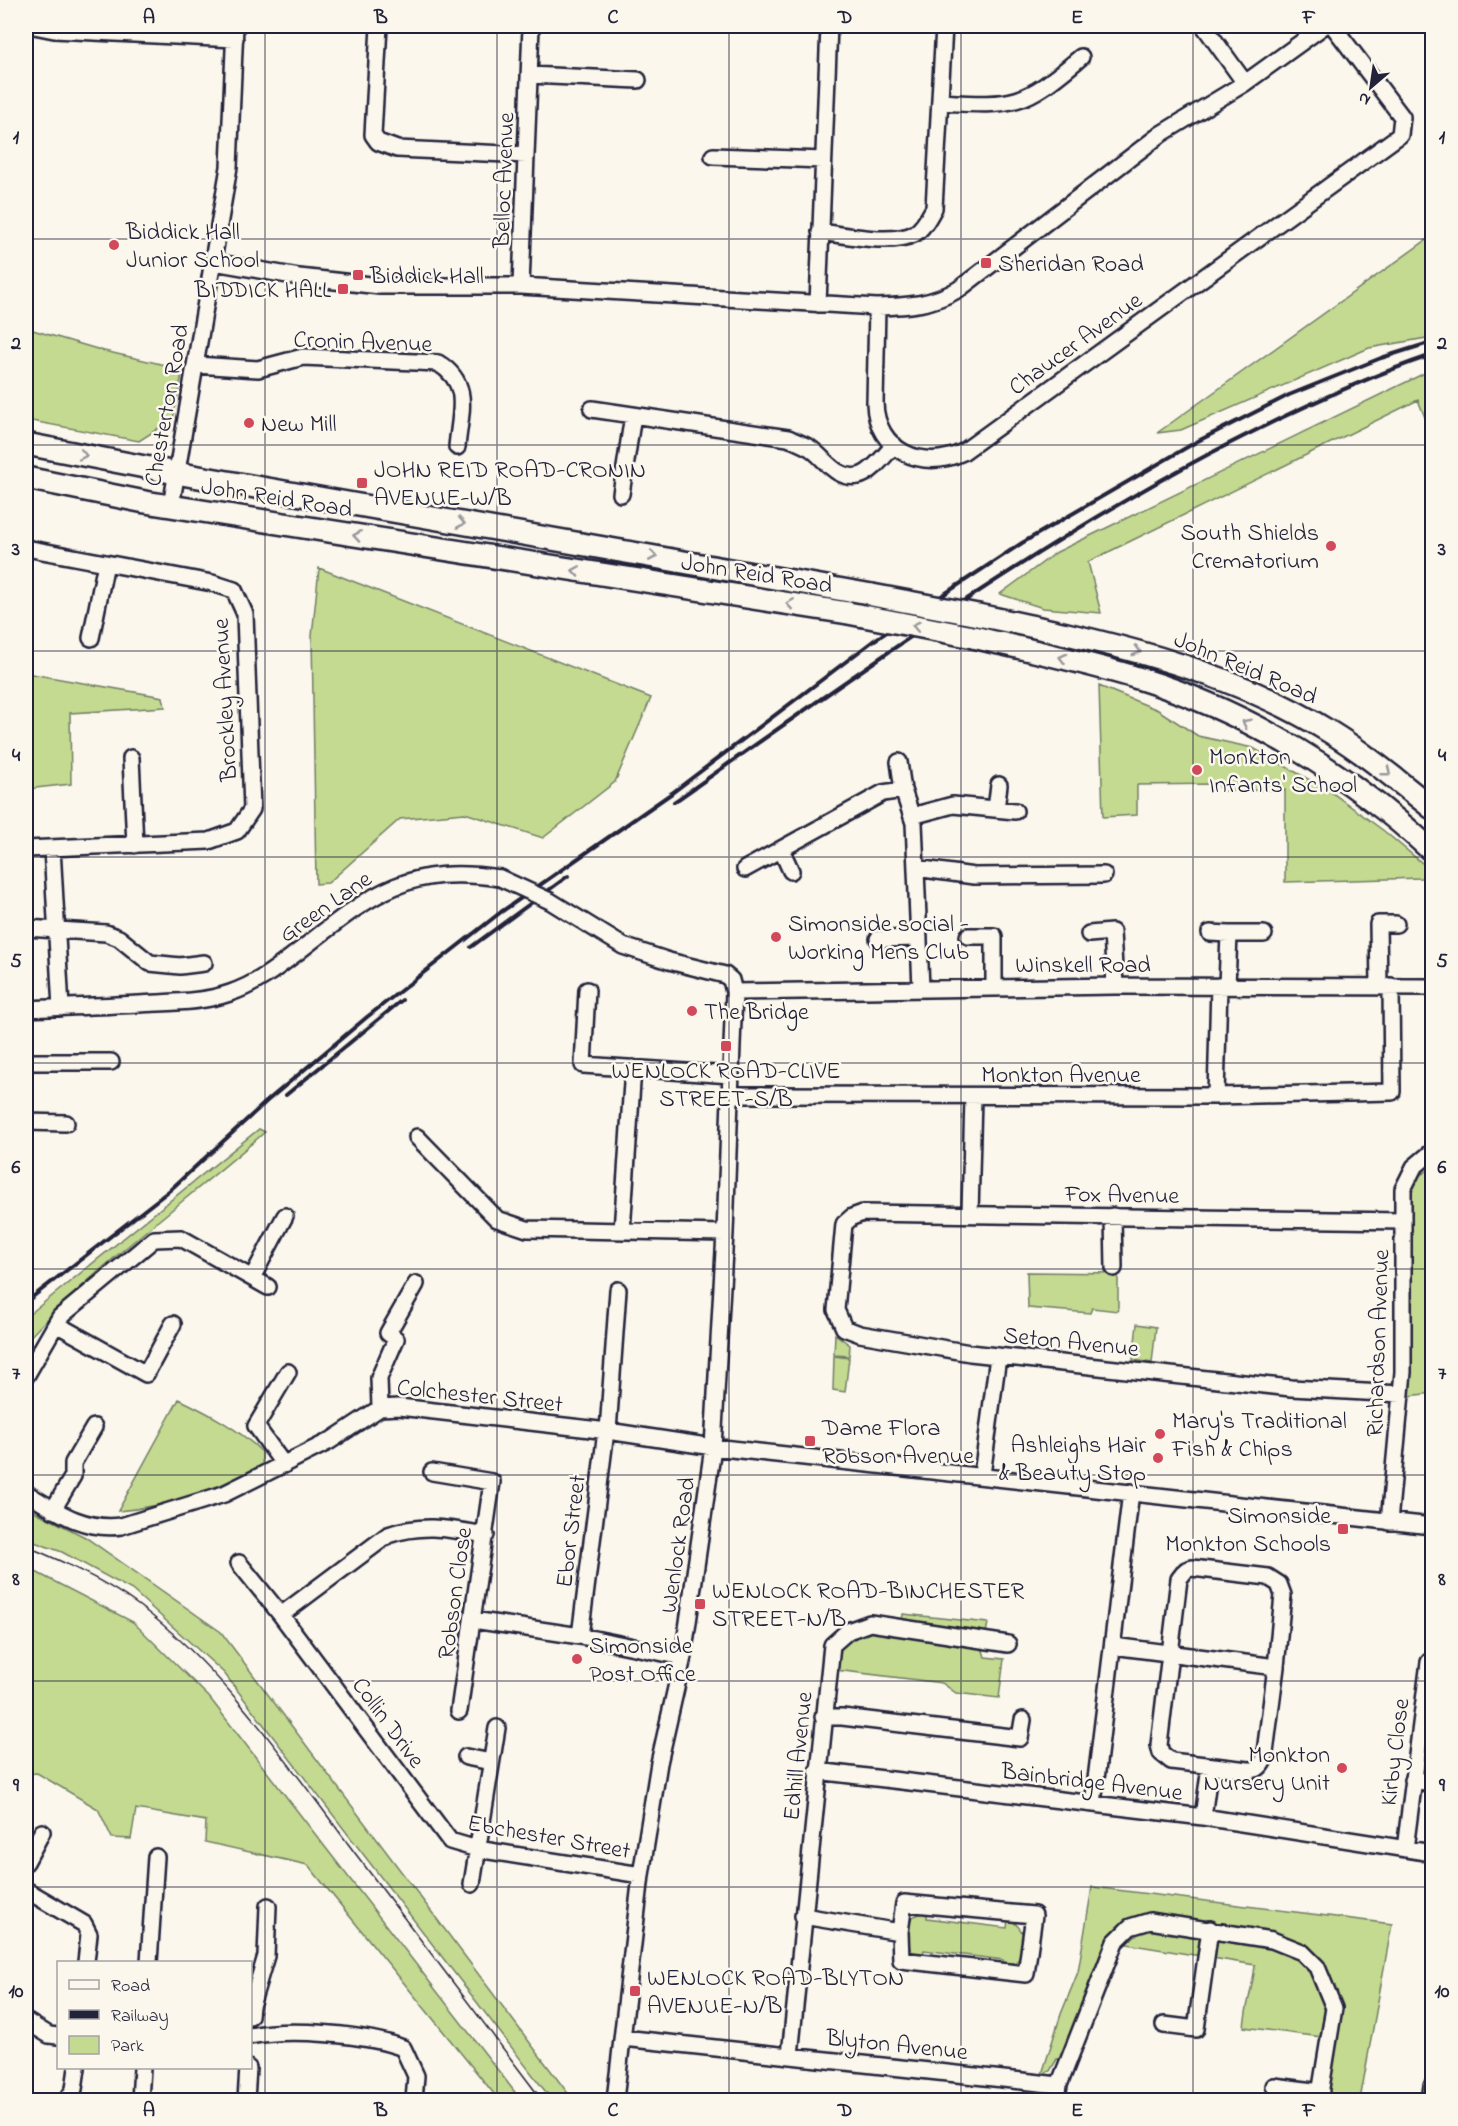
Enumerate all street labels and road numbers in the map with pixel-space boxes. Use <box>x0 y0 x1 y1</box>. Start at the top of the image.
street label: Belloc Avenue <box>486 111 525 250</box>
street label: Chaucer Avenue <box>1002 284 1151 406</box>
street label: Chesterton Road <box>137 321 200 489</box>
street label: Cronin Avenue <box>293 324 433 363</box>
street label: John Reid Road <box>198 470 355 529</box>
street label: John Reid Road <box>678 546 835 605</box>
street label: Brockley Avenue <box>205 617 249 783</box>
street label: John Reid Road <box>1168 623 1323 715</box>
street label: Green Lane <box>273 863 380 953</box>
street label: Winskell Road <box>1015 949 1151 984</box>
street label: Monkton Avenue <box>981 1059 1141 1094</box>
street label: Fox Avenue <box>1063 1178 1180 1215</box>
street label: Richardson Avenue <box>1359 1248 1400 1438</box>
street label: Seton Avenue <box>1001 1319 1141 1368</box>
street label: Colchester Street <box>395 1371 564 1424</box>
street label: Ebor Street <box>548 1473 597 1590</box>
street label: Wenlock Road <box>653 1475 706 1616</box>
street label: Robson Close <box>430 1525 483 1662</box>
street label: Collin Drive <box>342 1671 432 1777</box>
street label: Edhill Avenue <box>775 1690 824 1823</box>
street label: Kirby Close <box>1373 1696 1421 1808</box>
street label: Bainbridge Avenue <box>998 1755 1185 1812</box>
street label: Ebchester Street <box>464 1807 633 1870</box>
street label: Blyton Avenue <box>823 2022 970 2072</box>

